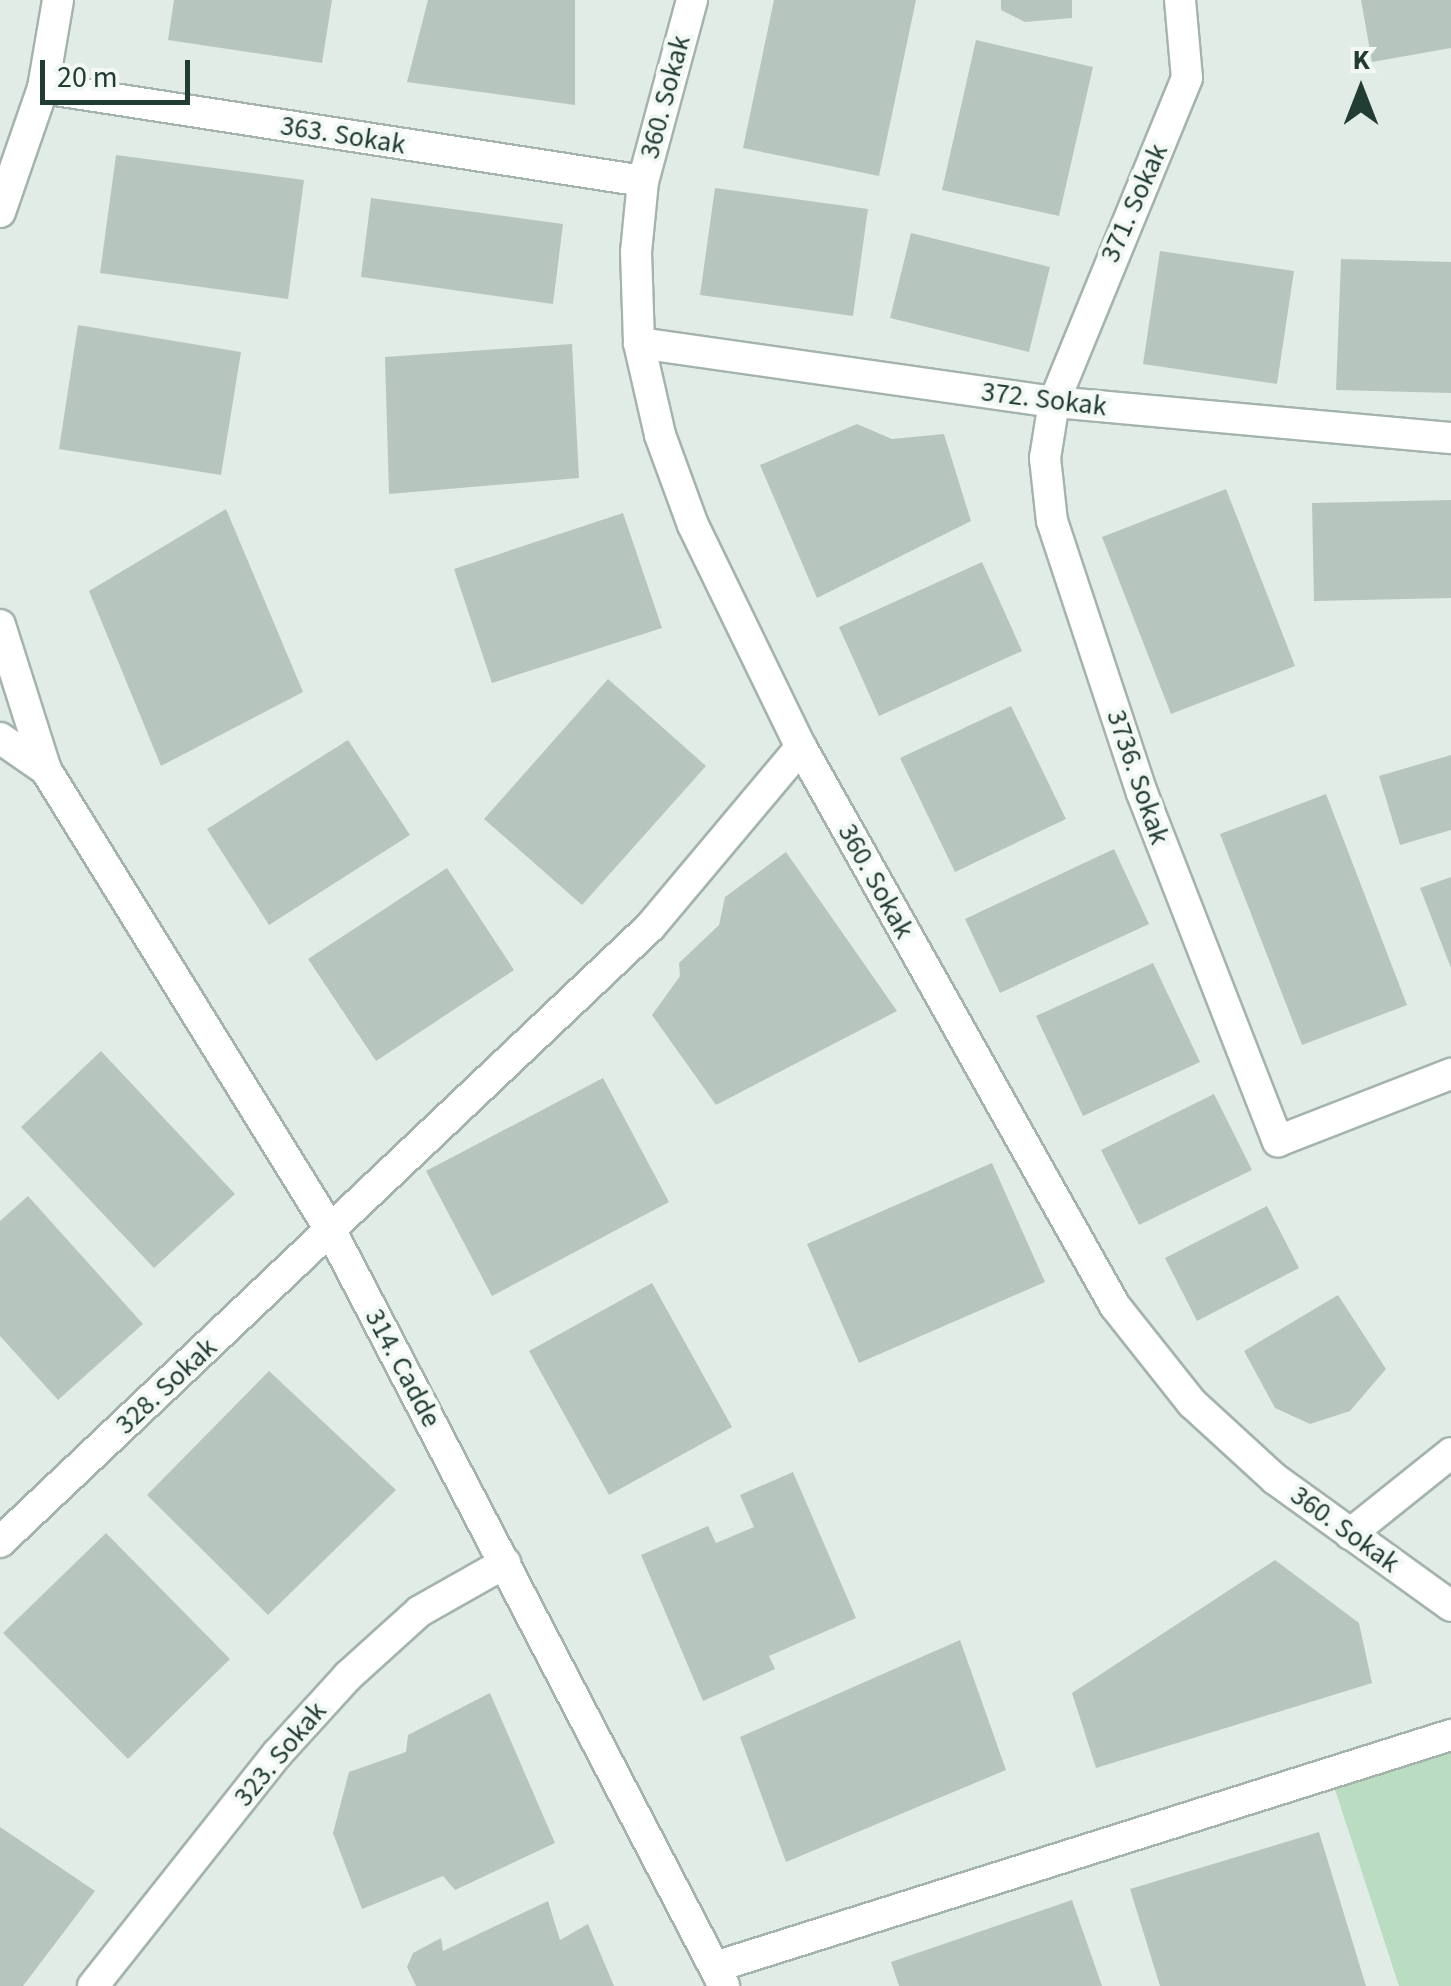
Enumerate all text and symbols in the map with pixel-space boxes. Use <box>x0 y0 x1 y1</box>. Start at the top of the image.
street label: 360. Sokak <box>632 32 698 162</box>
scale bar <box>45 40 195 102</box>
north arrow <box>1311 40 1411 140</box>
text: K <box>1352 40 1370 80</box>
text: 20 m <box>57 56 118 99</box>
street label: 363. Sokak <box>278 109 408 161</box>
street label: 371. Sokak <box>1093 139 1175 267</box>
street label: 372. Sokak <box>979 375 1109 423</box>
street label: 3736. Sokak <box>1099 705 1177 849</box>
street label: 360. Sokak <box>831 818 921 944</box>
street label: 314. Cadde <box>358 1303 448 1433</box>
street label: 328. Sokak <box>108 1331 224 1441</box>
street label: 360. Sokak <box>1284 1478 1406 1580</box>
street label: 323. Sokak <box>227 1695 333 1813</box>

